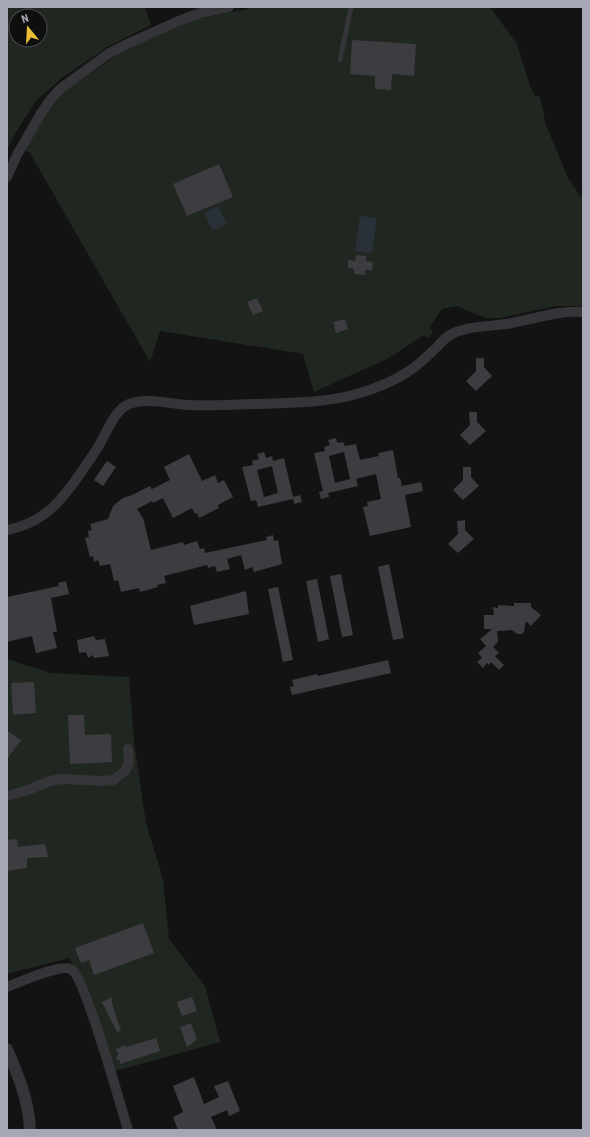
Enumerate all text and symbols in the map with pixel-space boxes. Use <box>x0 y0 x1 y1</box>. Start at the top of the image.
north arrow <box>8 8 48 48</box>
text: N <box>20 12 31 26</box>

